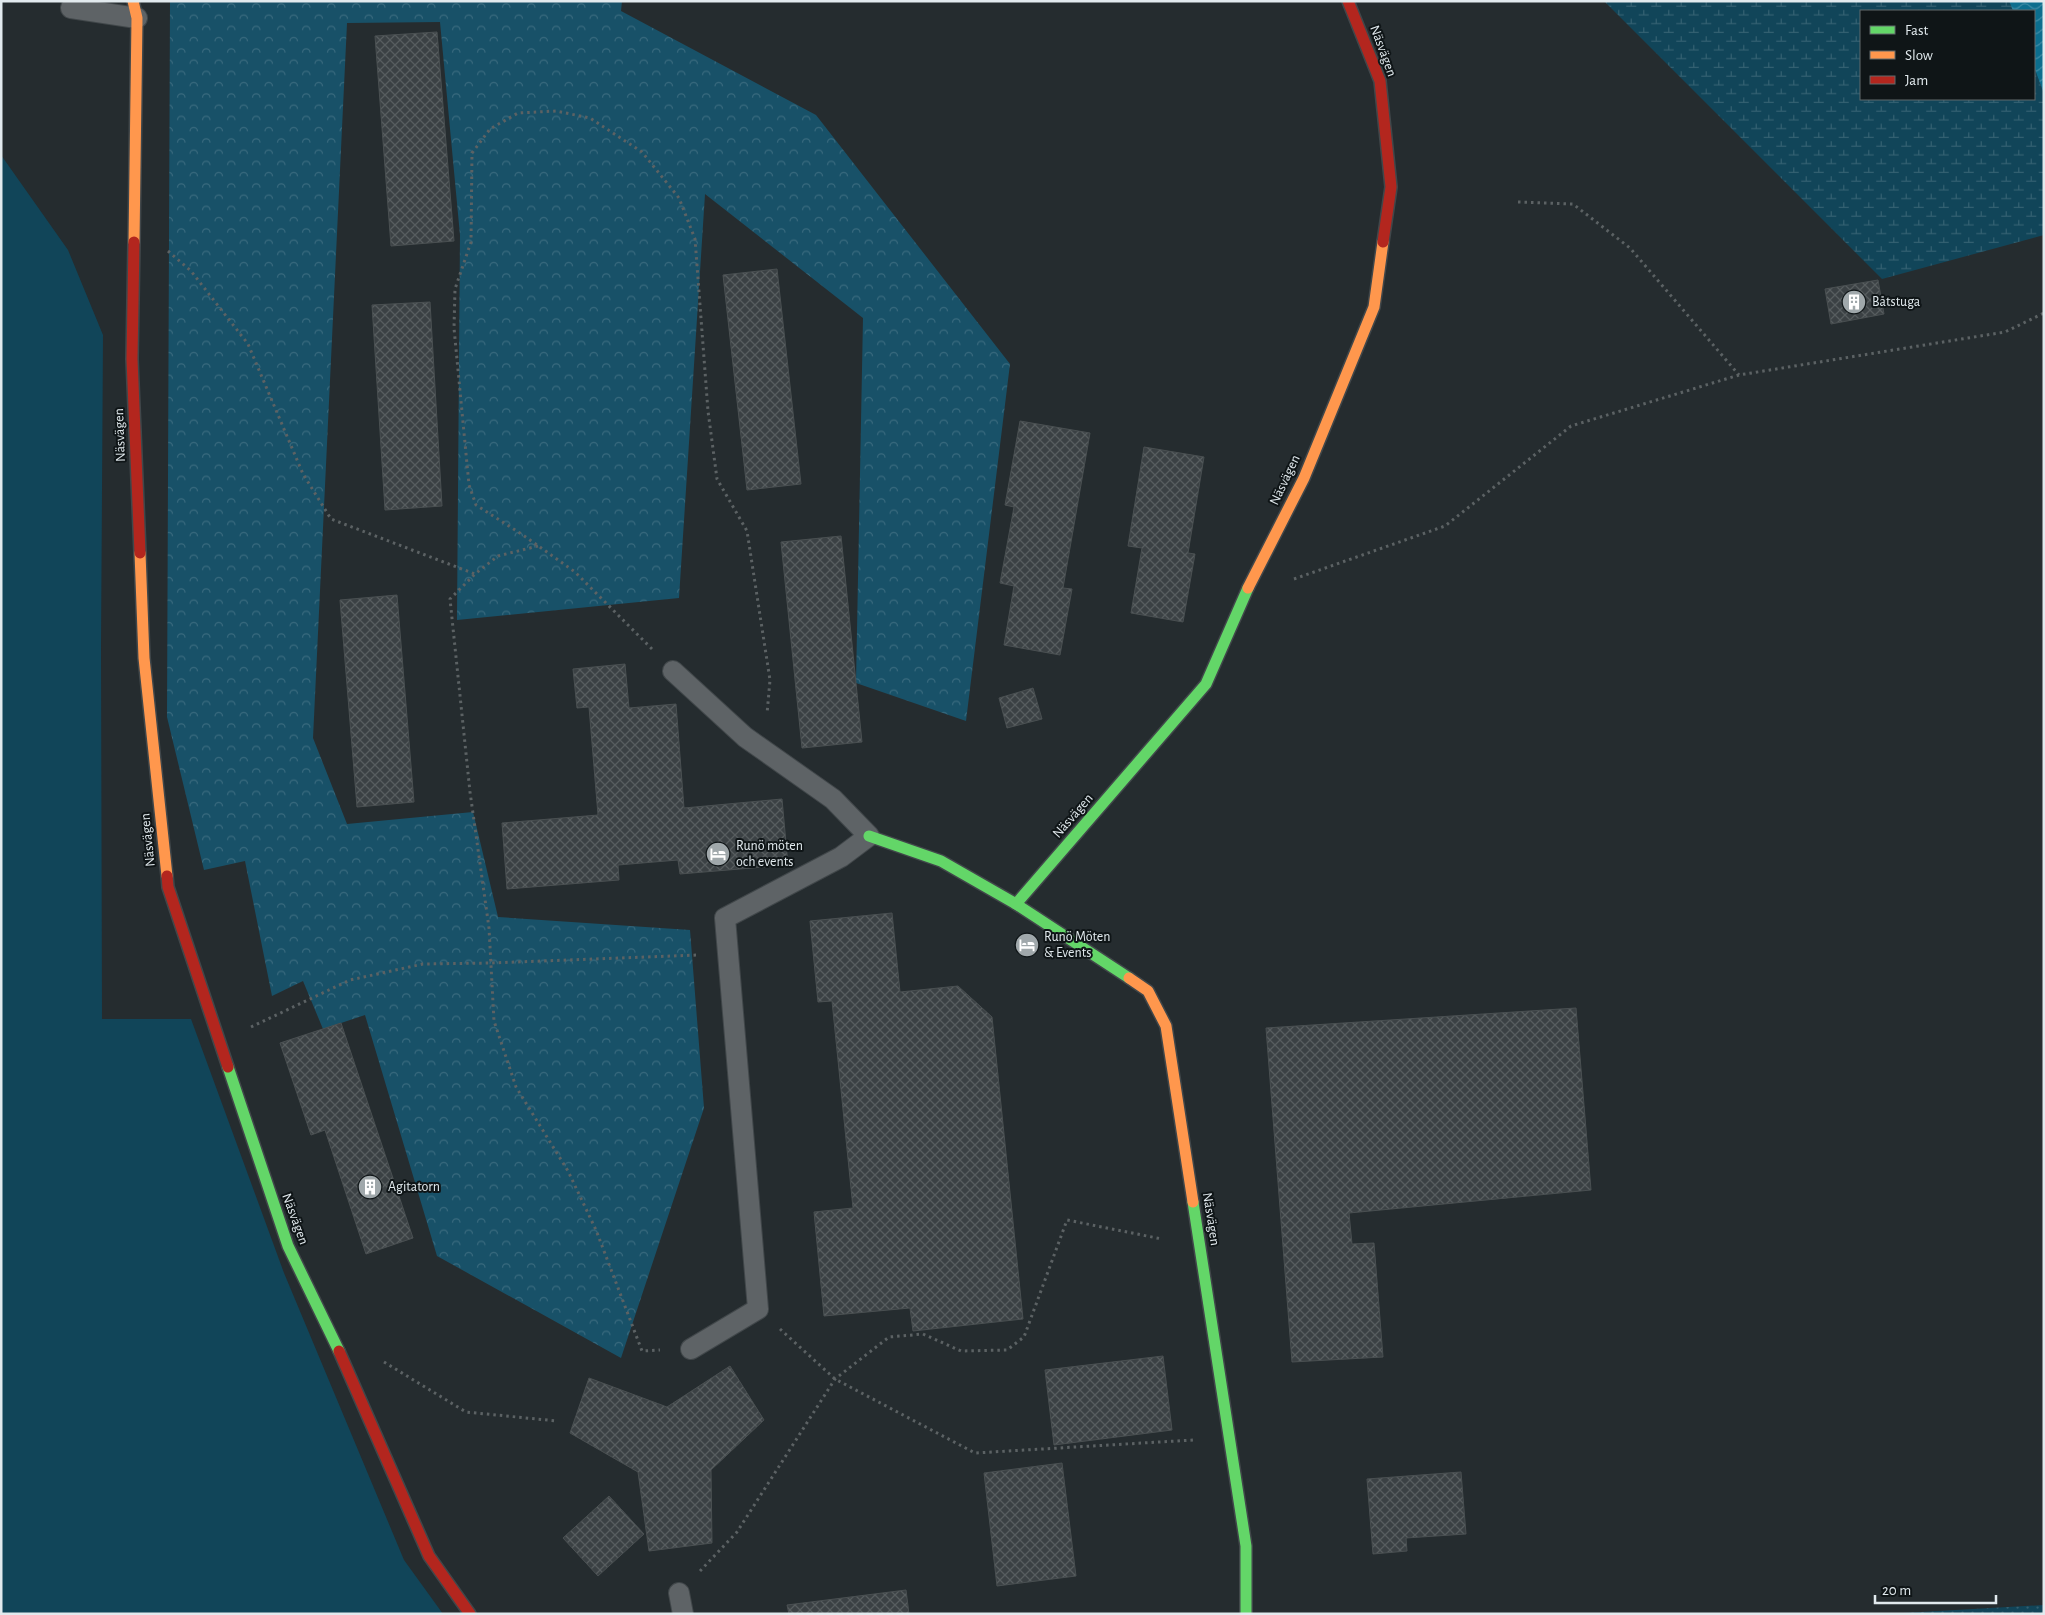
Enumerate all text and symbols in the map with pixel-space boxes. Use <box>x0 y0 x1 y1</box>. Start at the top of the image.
legend <box>1860 10 2035 100</box>
street label: Näsvägen <box>1367 23 1399 79</box>
text: Fast <box>1905 23 1929 38</box>
text: Slow <box>1905 48 1933 63</box>
text: Jam <box>1905 73 1928 88</box>
building icon: Båtstuga <box>1841 289 1867 315</box>
place label: Båtstuga <box>1872 295 1921 309</box>
street label: Näsvägen <box>112 408 128 462</box>
street label: Näsvägen <box>1267 453 1303 507</box>
street label: Näsvägen <box>1050 791 1096 841</box>
street label: Näsvägen <box>138 813 158 867</box>
place label: Runö möten och events <box>736 839 803 869</box>
hotel icon: Runö möten och events <box>705 841 731 867</box>
place label: Runö Möten & Events <box>1044 930 1111 960</box>
hotel icon: Runö Möten & Events <box>1014 932 1040 958</box>
building icon: Agitatorn <box>357 1174 383 1200</box>
place label: Agitatorn <box>388 1180 440 1194</box>
street label: Näsvägen <box>279 1191 311 1247</box>
street label: Näsvägen <box>1200 1191 1222 1247</box>
scale bar <box>1875 1572 1996 1604</box>
text: 20 m <box>1882 1583 1911 1598</box>

